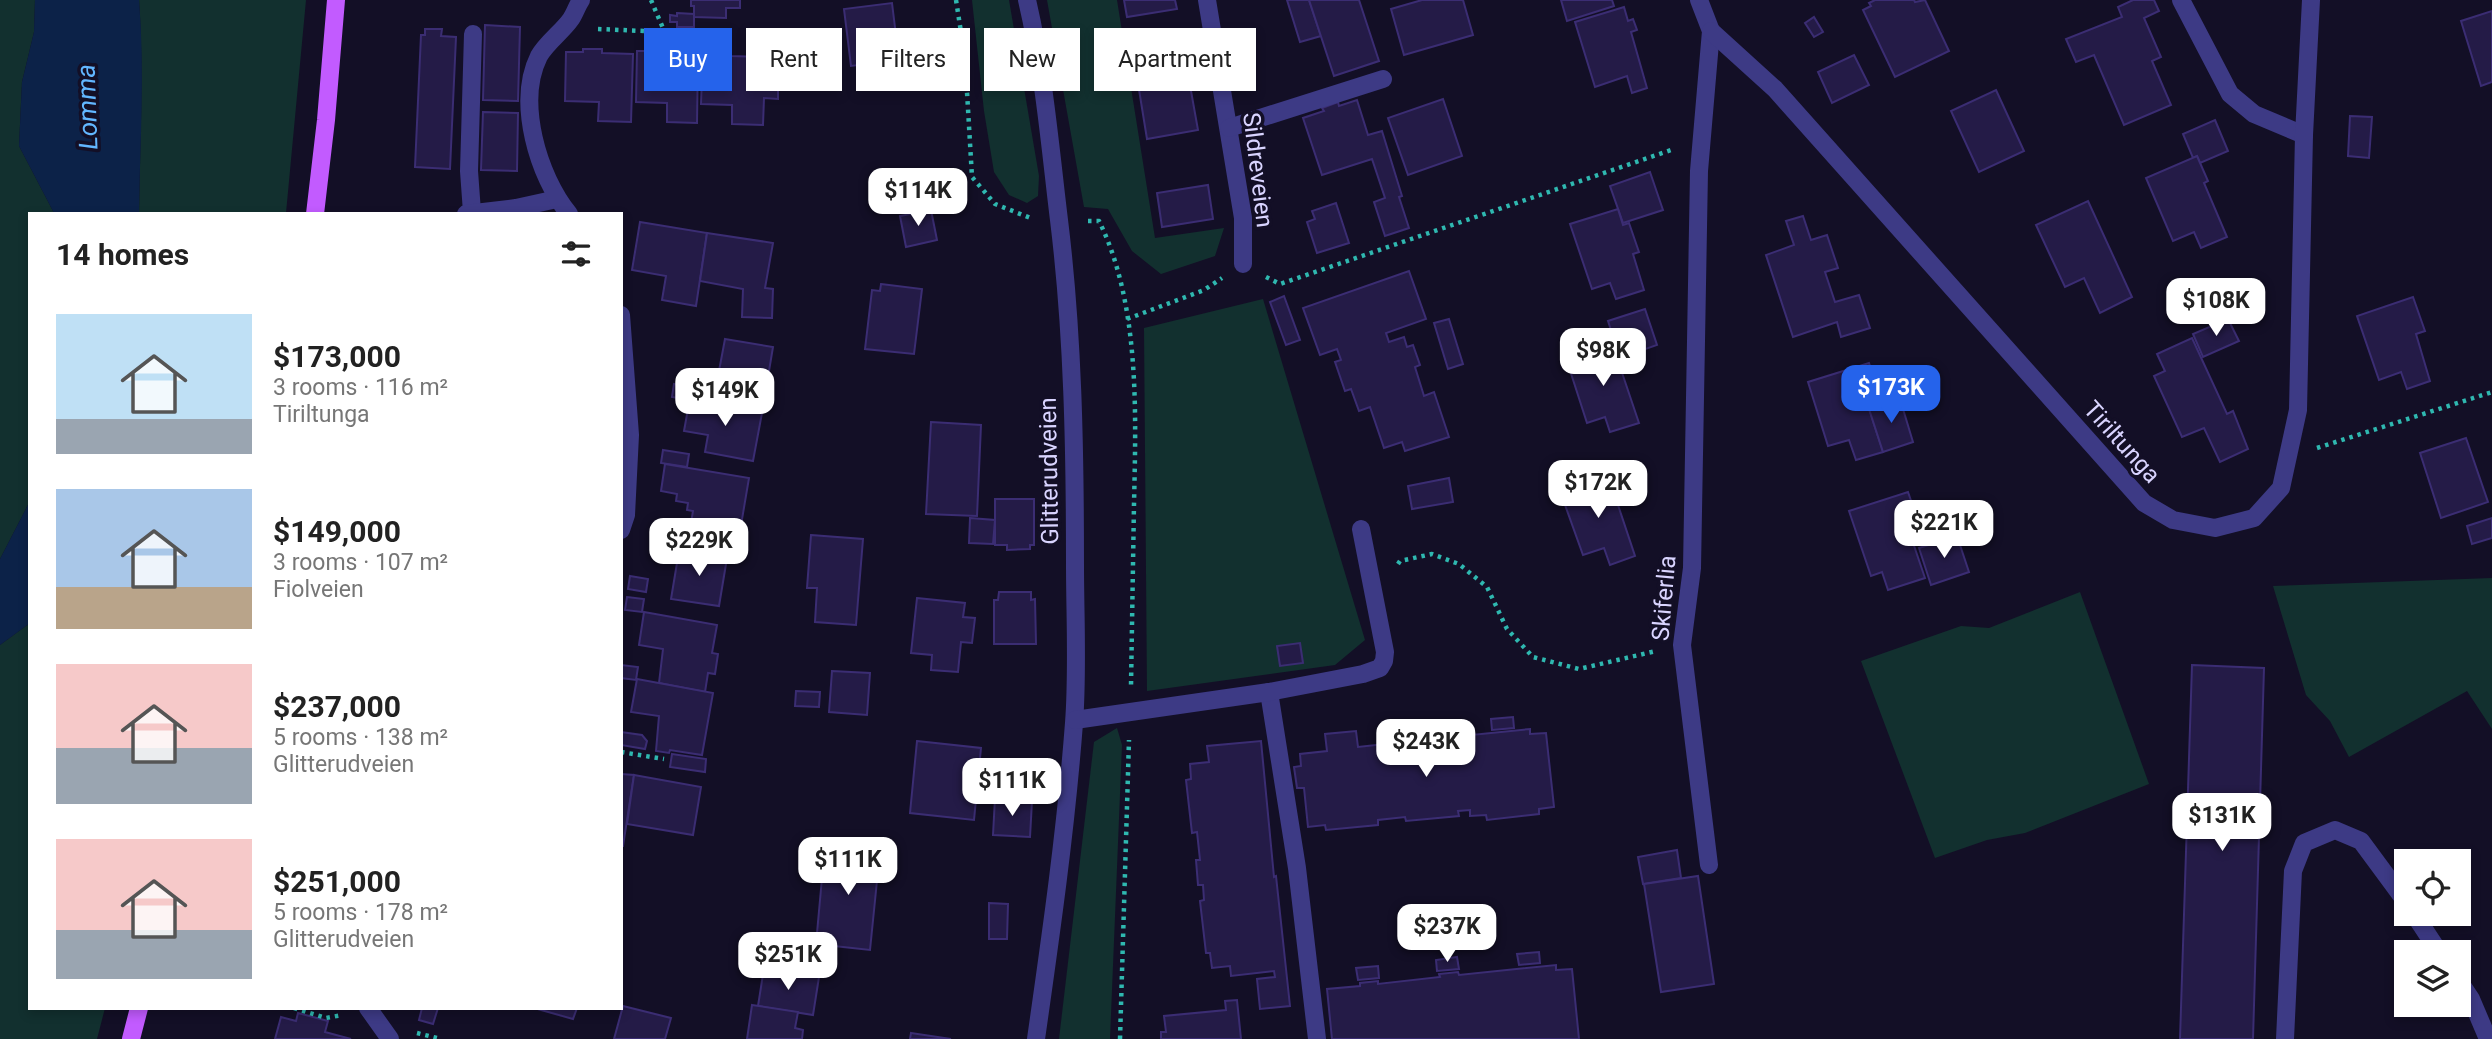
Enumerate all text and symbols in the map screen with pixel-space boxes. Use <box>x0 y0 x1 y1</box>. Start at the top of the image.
chip: Buy <box>644 28 732 91</box>
chip: Rent <box>746 28 842 91</box>
chip: Filters <box>856 28 970 91</box>
chip: New <box>984 28 1080 91</box>
chip: Apartment <box>1094 28 1256 91</box>
water label: Lomma <box>71 64 103 150</box>
street label: Sildreveien <box>1237 111 1279 229</box>
pin: $114K <box>869 168 967 228</box>
text: $114K <box>884 177 952 204</box>
icon: filters <box>557 235 595 273</box>
text: 14 homes <box>56 237 189 272</box>
pin: $108K <box>2167 278 2265 338</box>
text: $108K <box>2182 287 2250 314</box>
pin: $98K <box>1562 328 1644 388</box>
text: $98K <box>1576 337 1630 364</box>
text: $173,000 <box>273 339 401 374</box>
icon: home <box>112 342 196 426</box>
pin: $173K <box>1842 366 1940 425</box>
pin: $149K <box>676 368 774 428</box>
text: 3 rooms · 116 m² <box>273 374 448 401</box>
text: $173K <box>1857 374 1925 401</box>
text: $149K <box>691 377 759 404</box>
street label: Tiriltunga <box>2078 395 2166 489</box>
street label: Glitterudveien <box>1034 397 1064 545</box>
text: Tiriltunga <box>273 401 370 428</box>
pin: $172K <box>1549 461 1647 520</box>
text: $172K <box>1564 469 1632 496</box>
pin: $221K <box>1895 500 1993 560</box>
text: $221K <box>1910 509 1978 536</box>
text: $149,000 <box>273 514 401 549</box>
icon: home <box>112 517 196 601</box>
pin: $229K <box>650 518 748 578</box>
text: $229K <box>665 527 733 554</box>
text: 3 rooms · 107 m² <box>273 549 448 576</box>
street label: Skiferlia <box>1646 554 1682 642</box>
text: Fiolveien <box>273 576 364 603</box>
text: $237,000 <box>273 689 401 724</box>
icon: home <box>112 692 196 776</box>
pin: $243K <box>1377 720 1475 779</box>
text: 5 rooms · 138 m² <box>273 724 448 751</box>
text: $243K <box>1392 728 1460 755</box>
text: Glitterudveien <box>273 751 414 778</box>
pin: $111K <box>963 758 1061 818</box>
text: $111K <box>978 767 1046 794</box>
pin: $131K <box>2173 794 2271 853</box>
text: $131K <box>2188 802 2256 829</box>
pin: $111K <box>799 838 897 897</box>
text: $111K <box>814 846 882 873</box>
map controls <box>2394 849 2471 1017</box>
button: locate <box>2394 849 2471 926</box>
text: $251,000 <box>273 864 401 899</box>
icon: home <box>112 867 196 951</box>
text: 5 rooms · 178 m² <box>273 899 448 926</box>
pin: $237K <box>1398 904 1496 964</box>
text: $237K <box>1413 913 1481 940</box>
text: Glitterudveien <box>273 926 414 953</box>
pin: $251K <box>739 932 837 992</box>
button: layers <box>2394 940 2471 1017</box>
text: $251K <box>754 941 822 968</box>

